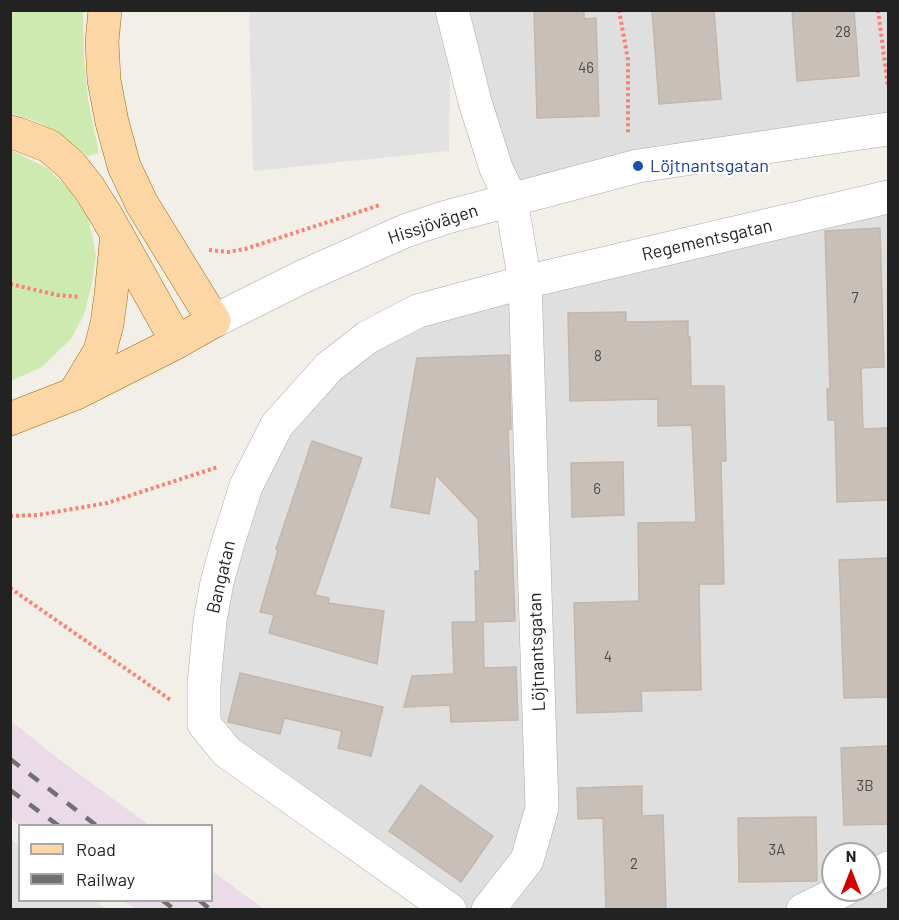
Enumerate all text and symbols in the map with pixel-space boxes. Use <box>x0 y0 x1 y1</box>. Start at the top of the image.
house number: 28 <box>835 23 851 41</box>
house number: 46 <box>578 59 594 77</box>
place label: Löjtnantsgatan <box>650 155 769 177</box>
marker: Löjtnantsgatan <box>631 159 645 173</box>
street label: Hissjövägen <box>385 199 481 249</box>
street label: Regementsgatan <box>640 214 774 266</box>
house number: 7 <box>851 289 859 307</box>
house number: 8 <box>594 347 602 365</box>
house number: 6 <box>593 480 601 498</box>
street label: Bangatan <box>202 538 240 616</box>
street label: Löjtnantsgatan <box>524 592 550 712</box>
house number: 4 <box>604 648 612 666</box>
house number: 3B <box>856 777 874 795</box>
legend <box>18 824 213 902</box>
text: Road <box>76 838 116 860</box>
house number: 3A <box>769 841 785 859</box>
north arrow <box>821 842 881 902</box>
text: N <box>846 846 856 865</box>
house number: 2 <box>630 855 638 873</box>
text: Railway <box>76 868 135 890</box>

